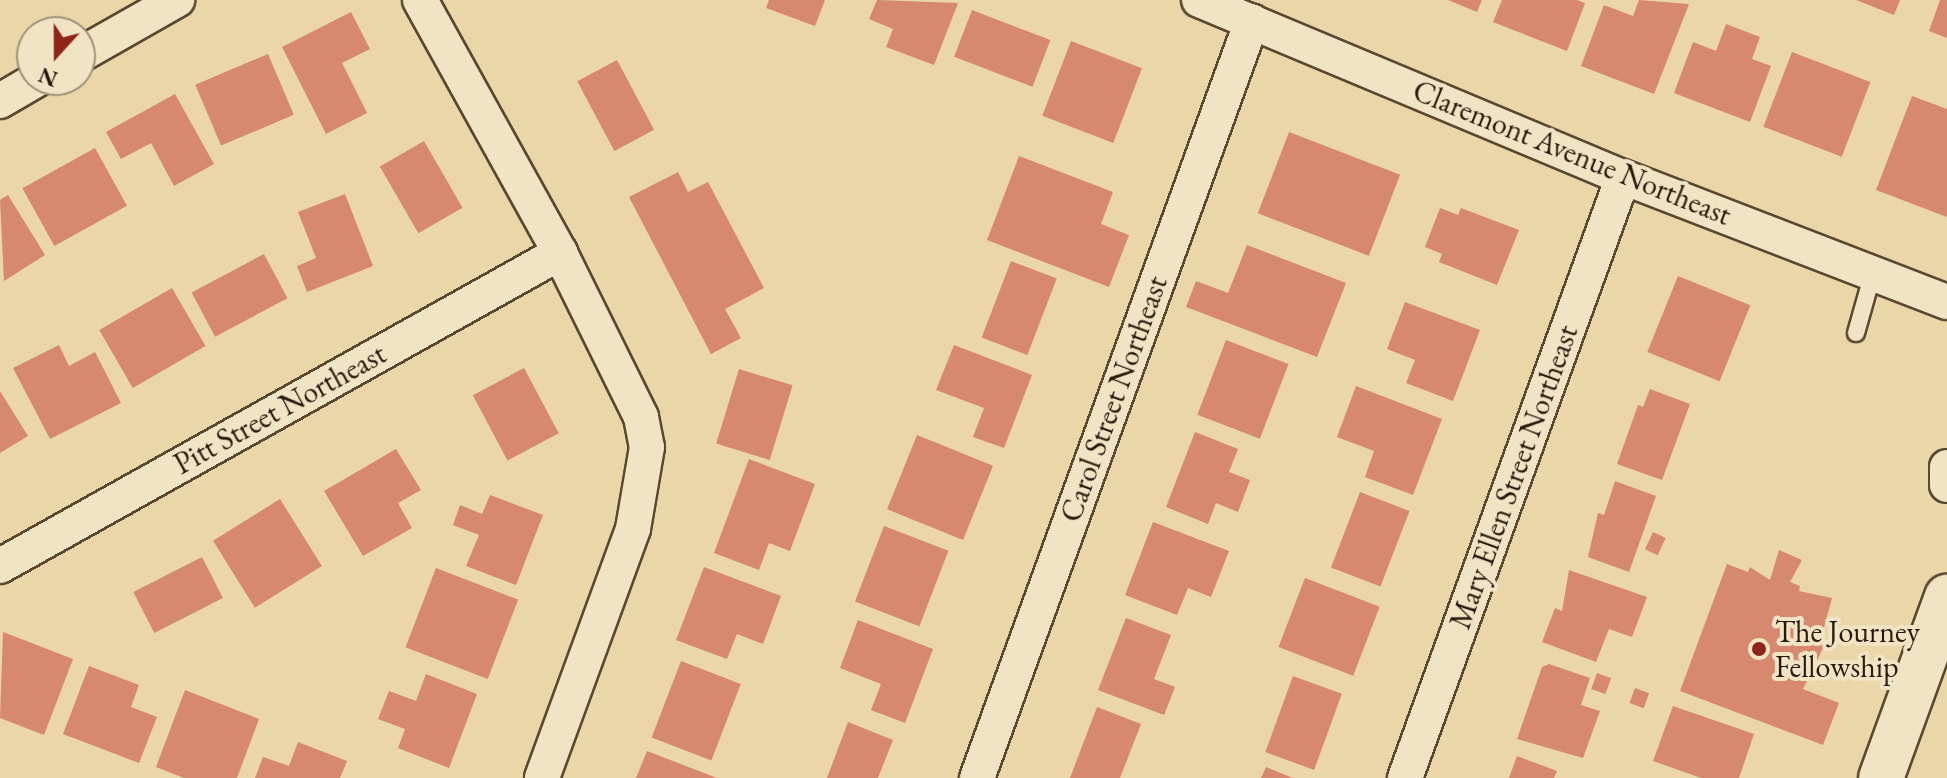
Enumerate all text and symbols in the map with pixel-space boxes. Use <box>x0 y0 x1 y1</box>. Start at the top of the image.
north arrow <box>16 16 96 96</box>
text: N <box>34 60 61 94</box>
street label: Claremont Avenue Northeast <box>1408 73 1736 233</box>
street label: Carol Street Northeast <box>1053 271 1175 527</box>
street label: Mary Ellen Street Northeast <box>1442 320 1586 634</box>
street label: Pitt Street Northeast <box>168 336 392 482</box>
place label: The Journey Fellowship <box>1775 614 1920 684</box>
marker: The Journey Fellowship <box>1750 640 1768 658</box>

